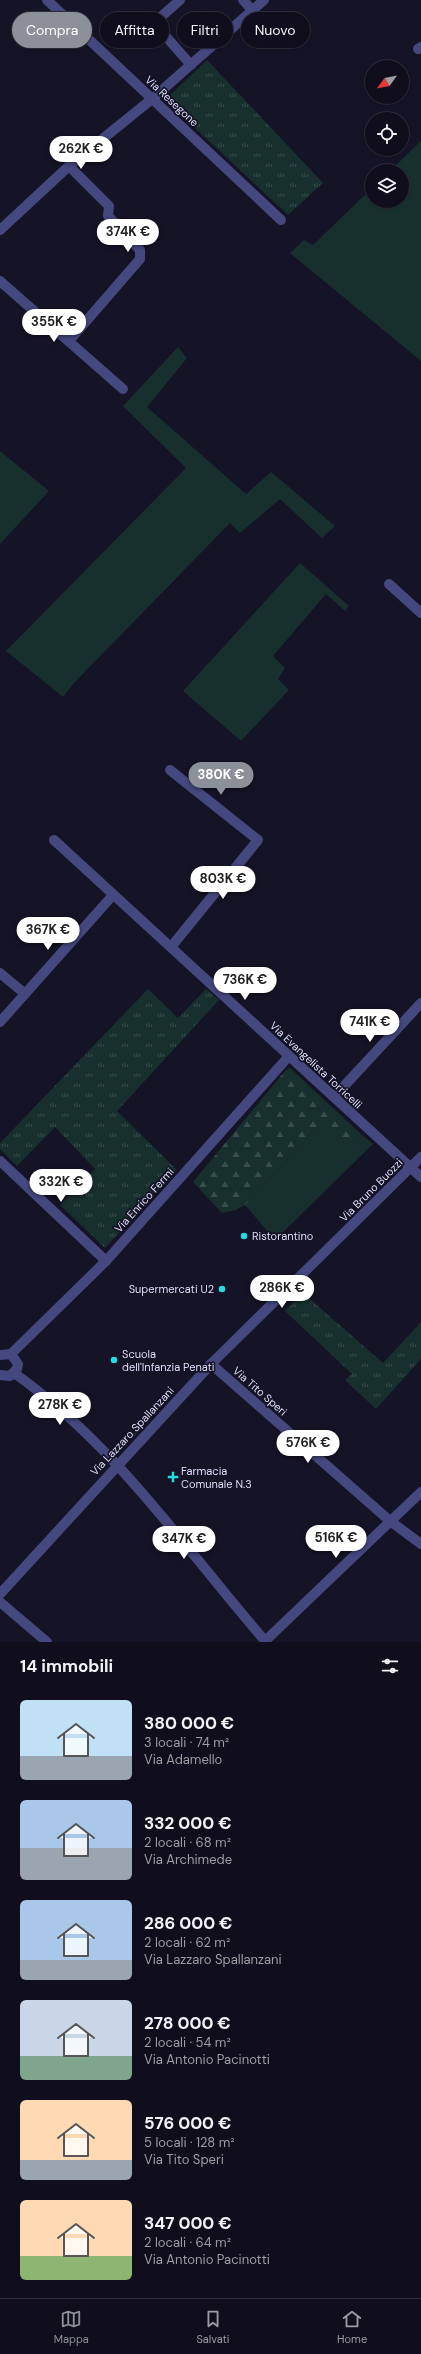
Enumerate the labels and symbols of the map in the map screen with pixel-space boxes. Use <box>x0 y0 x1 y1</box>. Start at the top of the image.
north arrow <box>365 60 409 104</box>
street label: Via Resegone <box>142 73 202 129</box>
pin: 262K € <box>48 136 114 170</box>
pin: 374K € <box>95 219 161 253</box>
pin: 355K € <box>21 309 87 343</box>
pin: 380K € <box>188 762 254 796</box>
pin: 803K € <box>190 866 256 900</box>
pin: 367K € <box>15 917 81 951</box>
pin: 736K € <box>212 967 278 1001</box>
pin: 741K € <box>337 1009 403 1043</box>
street label: Via Evangelista Torricelli <box>267 1019 365 1111</box>
street label: Via Bruno Buozzi <box>336 1155 406 1225</box>
street label: Via Enrico Fermi <box>111 1165 177 1235</box>
pin: 332K € <box>28 1169 94 1203</box>
place label: Ristorantino <box>252 1229 313 1243</box>
marker: Ristorantino <box>239 1231 249 1241</box>
pin: 286K € <box>249 1275 315 1309</box>
place label: Supermercati U2 <box>129 1282 214 1296</box>
marker: Supermercati U2 <box>217 1284 227 1294</box>
place label: Scuola dell'Infanzia Penati <box>122 1347 215 1374</box>
marker: Scuola dell'Infanzia Penati <box>109 1355 119 1365</box>
street label: Via Tito Speri <box>230 1364 290 1418</box>
street label: Via Lazzaro Spallanzani <box>87 1384 177 1478</box>
pin: 278K € <box>27 1392 93 1426</box>
pin: 576K € <box>275 1430 341 1464</box>
place label: Farmacia Comunale N.3 <box>181 1464 252 1491</box>
marker: Farmacia Comunale N.3 <box>168 1472 178 1482</box>
pin: 516K € <box>303 1525 369 1559</box>
pin: 347K € <box>151 1526 217 1560</box>

